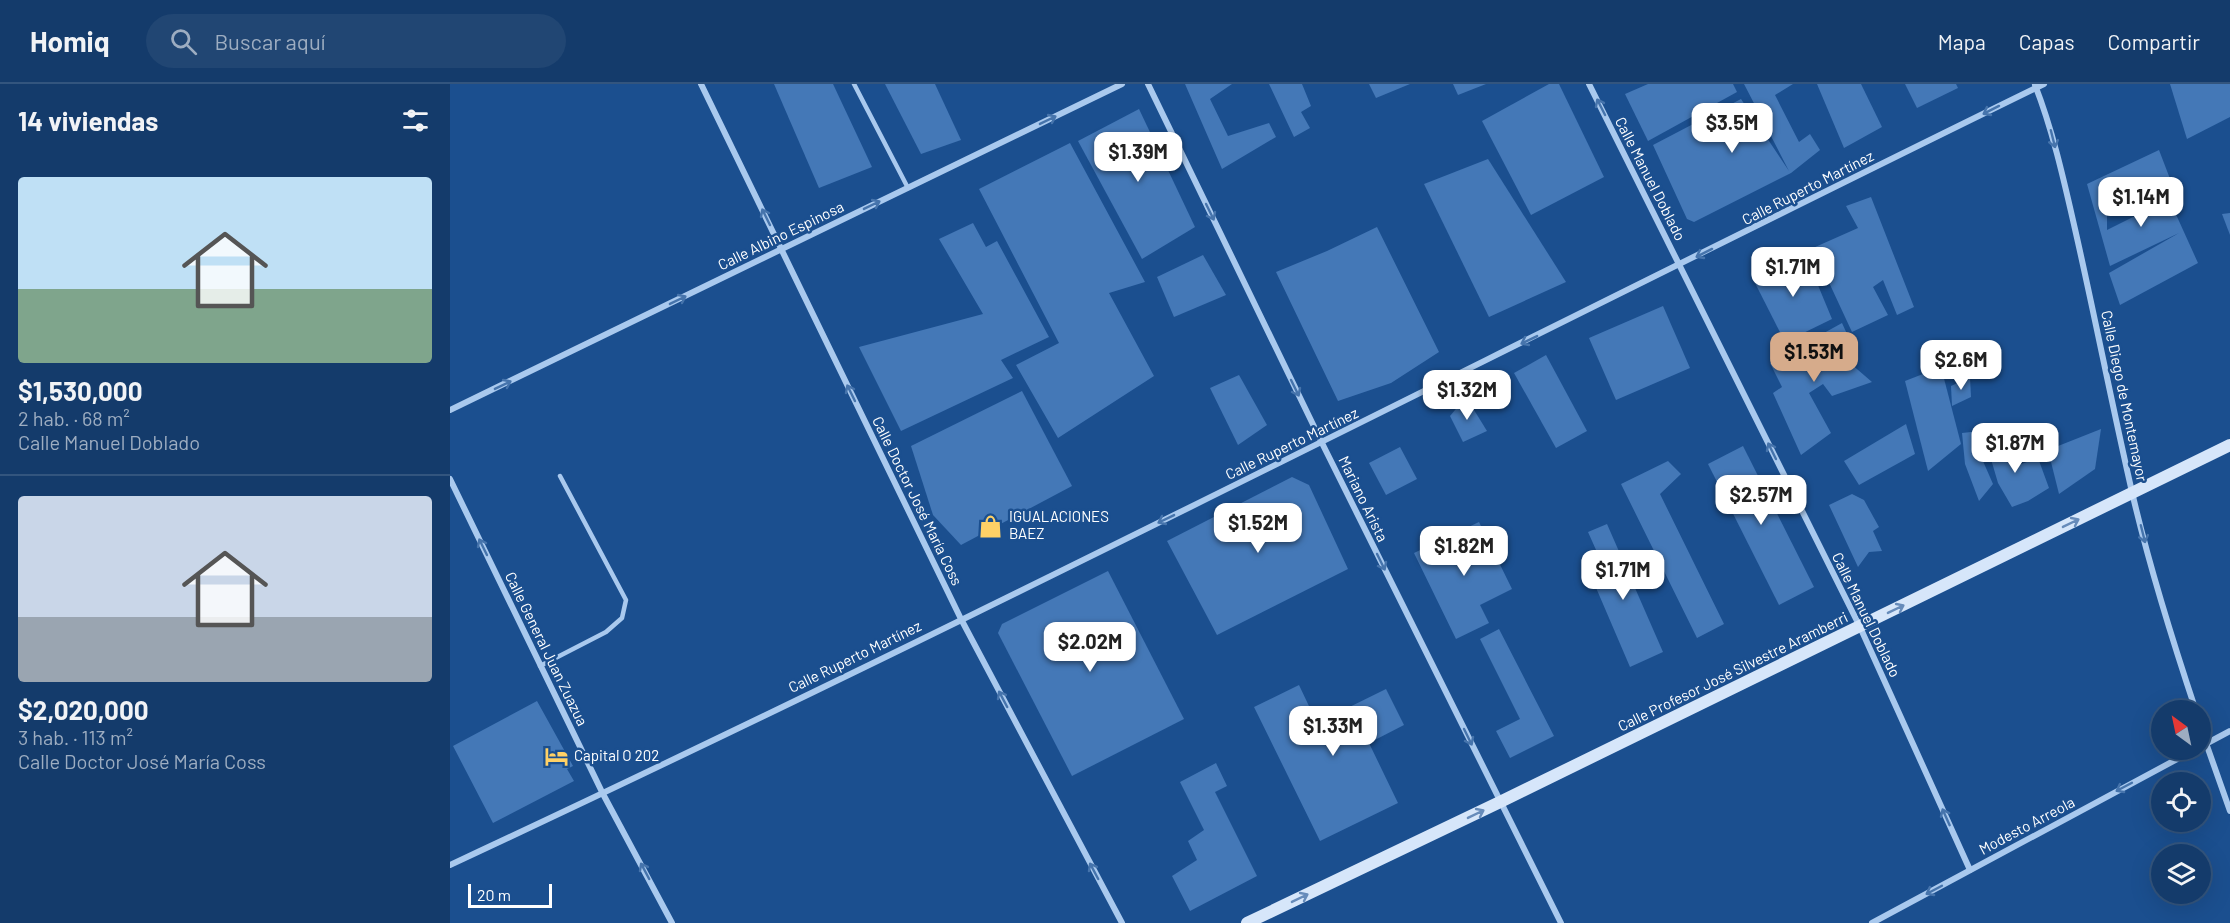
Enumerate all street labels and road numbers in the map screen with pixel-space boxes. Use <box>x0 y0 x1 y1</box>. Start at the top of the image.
street label: Calle Manuel Doblado <box>1612 114 1690 244</box>
street label: Calle Ruperto Martínez <box>1739 146 1877 228</box>
street label: Calle Albino Espinosa <box>715 197 846 273</box>
street label: Calle Diego de Montemayor <box>2098 309 2152 484</box>
street label: Calle Ruperto Martínez <box>1222 403 1361 483</box>
street label: Calle Doctor José María Coss <box>869 413 967 588</box>
street label: Mariano Arista <box>1335 453 1392 544</box>
street label: Calle Manuel Doblado <box>1829 549 1905 680</box>
street label: Calle General Juan Zuazua <box>502 569 592 728</box>
street label: Calle Profesor José Silvestre Aramberri <box>1615 607 1850 735</box>
street label: Calle Ruperto Martínez <box>785 616 924 696</box>
street label: Modesto Arreola <box>1976 792 2077 858</box>

